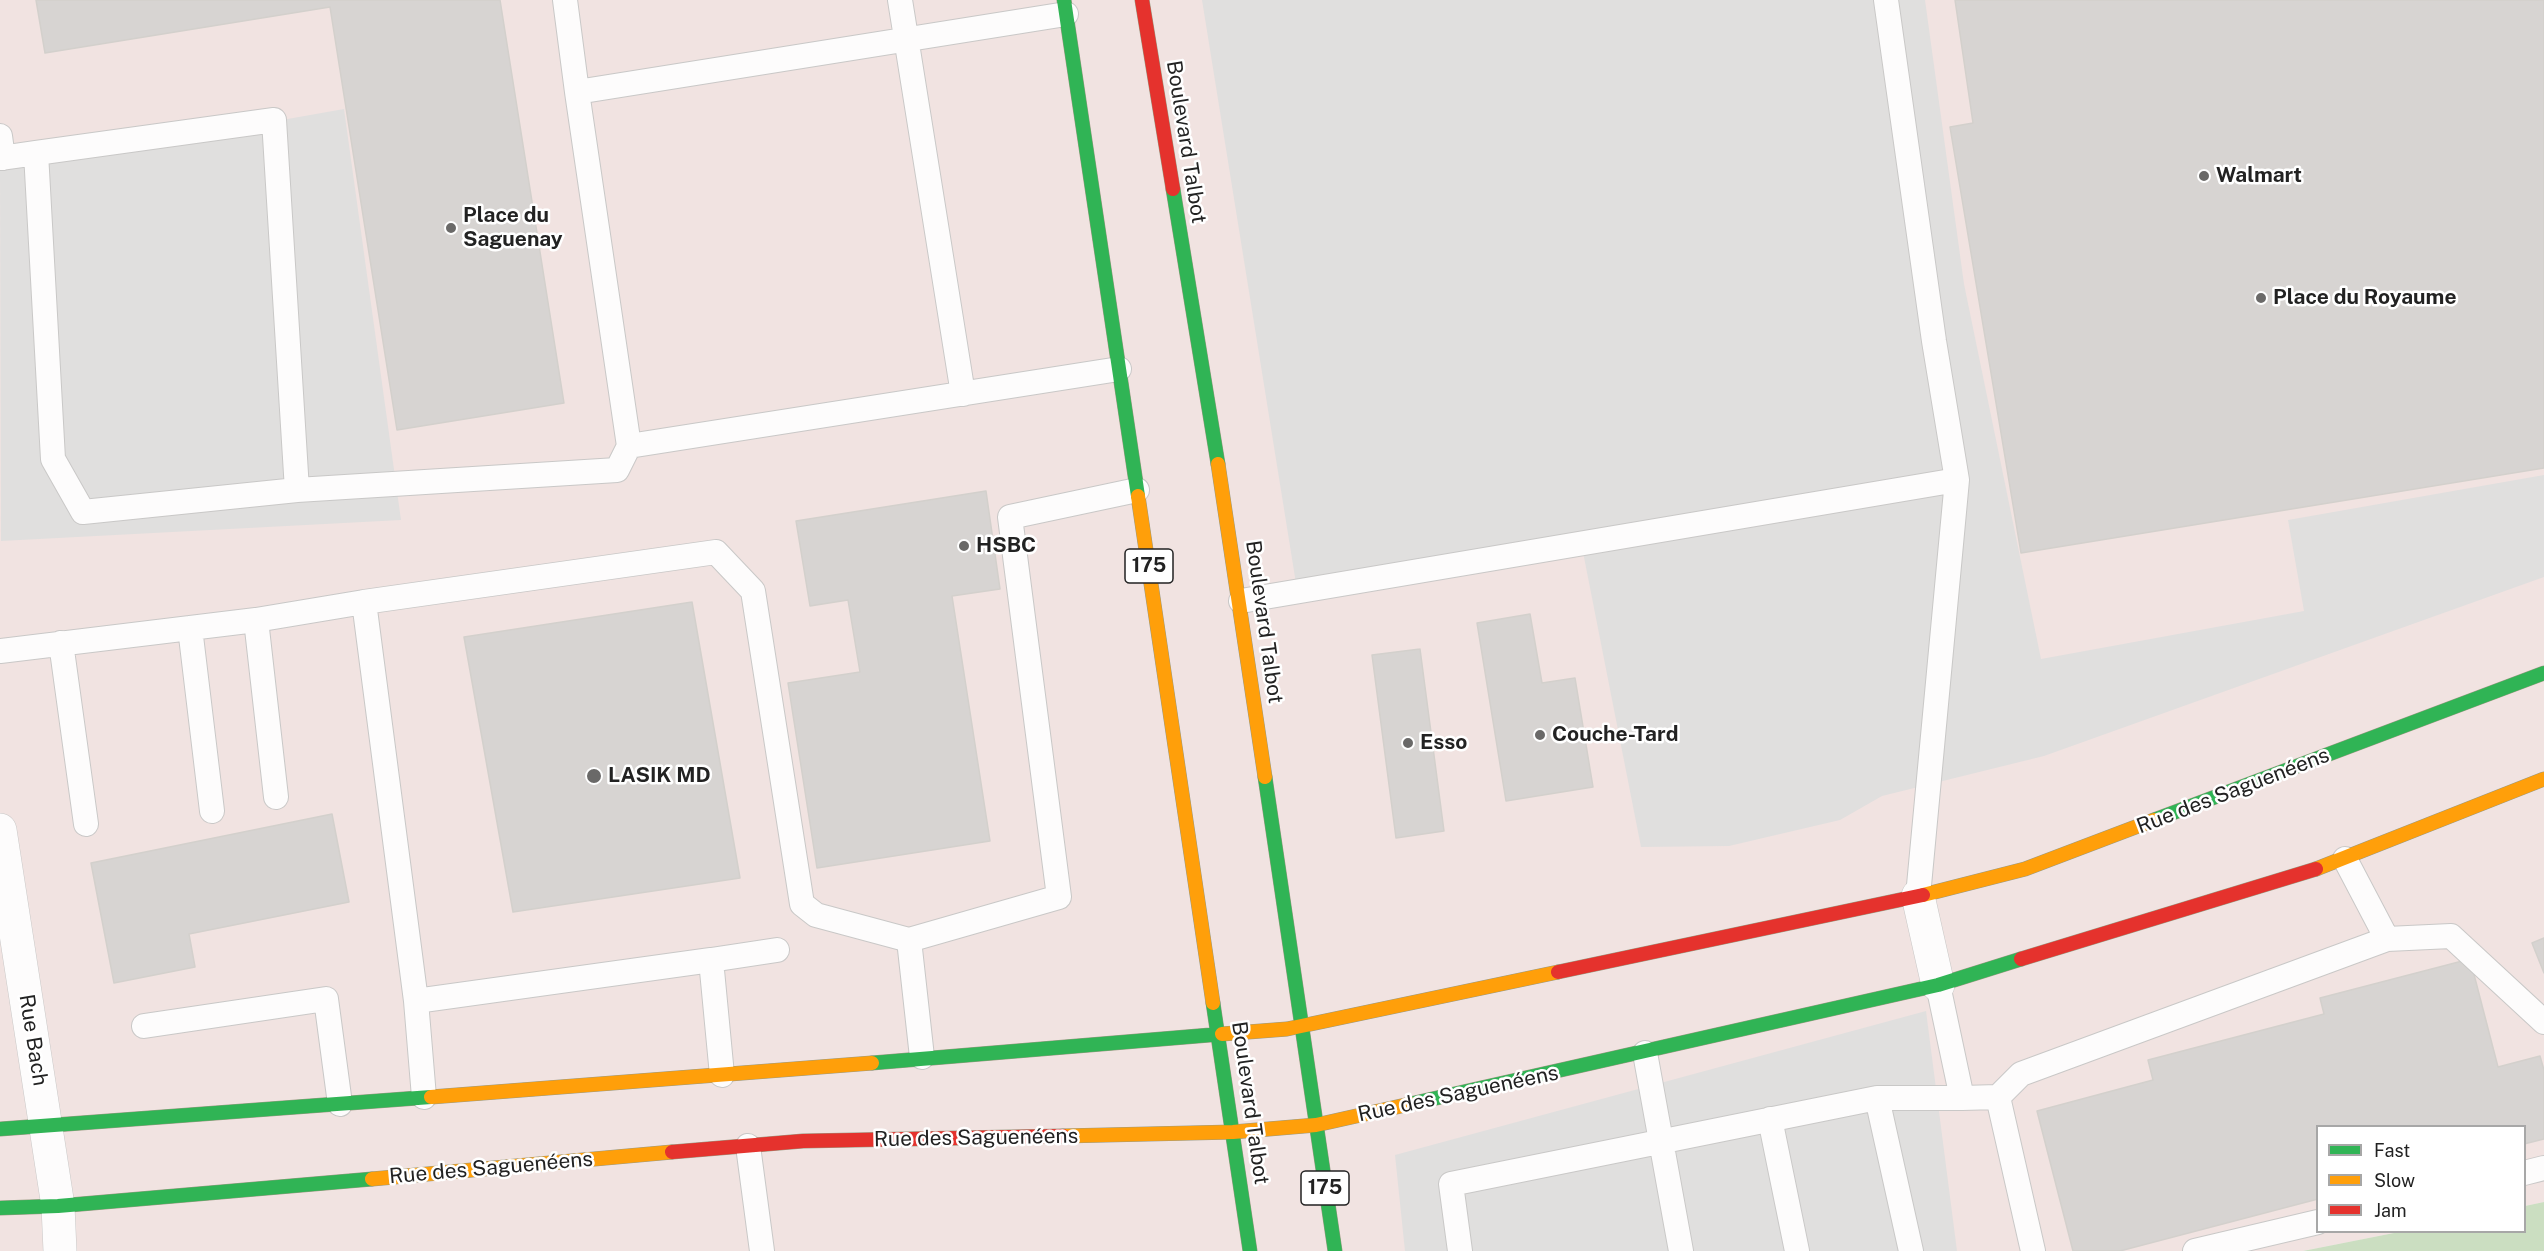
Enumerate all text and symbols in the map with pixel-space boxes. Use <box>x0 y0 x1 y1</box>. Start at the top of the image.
street label: Boulevard Talbot <box>1161 59 1211 225</box>
place label: Walmart <box>2216 163 2302 189</box>
marker: Walmart <box>2197 169 2211 183</box>
place label: Place du Saguenay <box>463 203 563 253</box>
marker: Place du Saguenay <box>444 221 458 235</box>
place label: Place du Royaume <box>2273 285 2457 311</box>
marker: Place du Royaume <box>2254 291 2268 305</box>
place label: HSBC <box>976 533 1036 559</box>
marker: HSBC <box>957 539 971 553</box>
street label: Boulevard Talbot <box>1240 539 1288 705</box>
road number: 175 <box>1125 549 1173 583</box>
place label: Couche-Tard <box>1552 722 1678 748</box>
marker: Couche-Tard <box>1533 728 1547 742</box>
place label: Esso <box>1420 730 1467 756</box>
marker: Esso <box>1401 736 1415 750</box>
street label: Rue des Saguenéens <box>2133 743 2333 839</box>
place label: LASIK MD <box>608 763 711 789</box>
marker: LASIK MD <box>585 767 603 785</box>
street label: Rue Bach <box>13 992 53 1088</box>
street label: Boulevard Talbot <box>1226 1020 1274 1186</box>
street label: Rue des Saguenéens <box>1355 1060 1561 1128</box>
street label: Rue des Saguenéens <box>874 1124 1078 1152</box>
legend <box>2316 1125 2526 1233</box>
text: Fast <box>2374 1140 2410 1161</box>
street label: Rue des Saguenéens <box>388 1147 594 1189</box>
text: Slow <box>2374 1170 2415 1191</box>
road number: 175 <box>1301 1171 1349 1205</box>
text: Jam <box>2374 1200 2407 1221</box>

